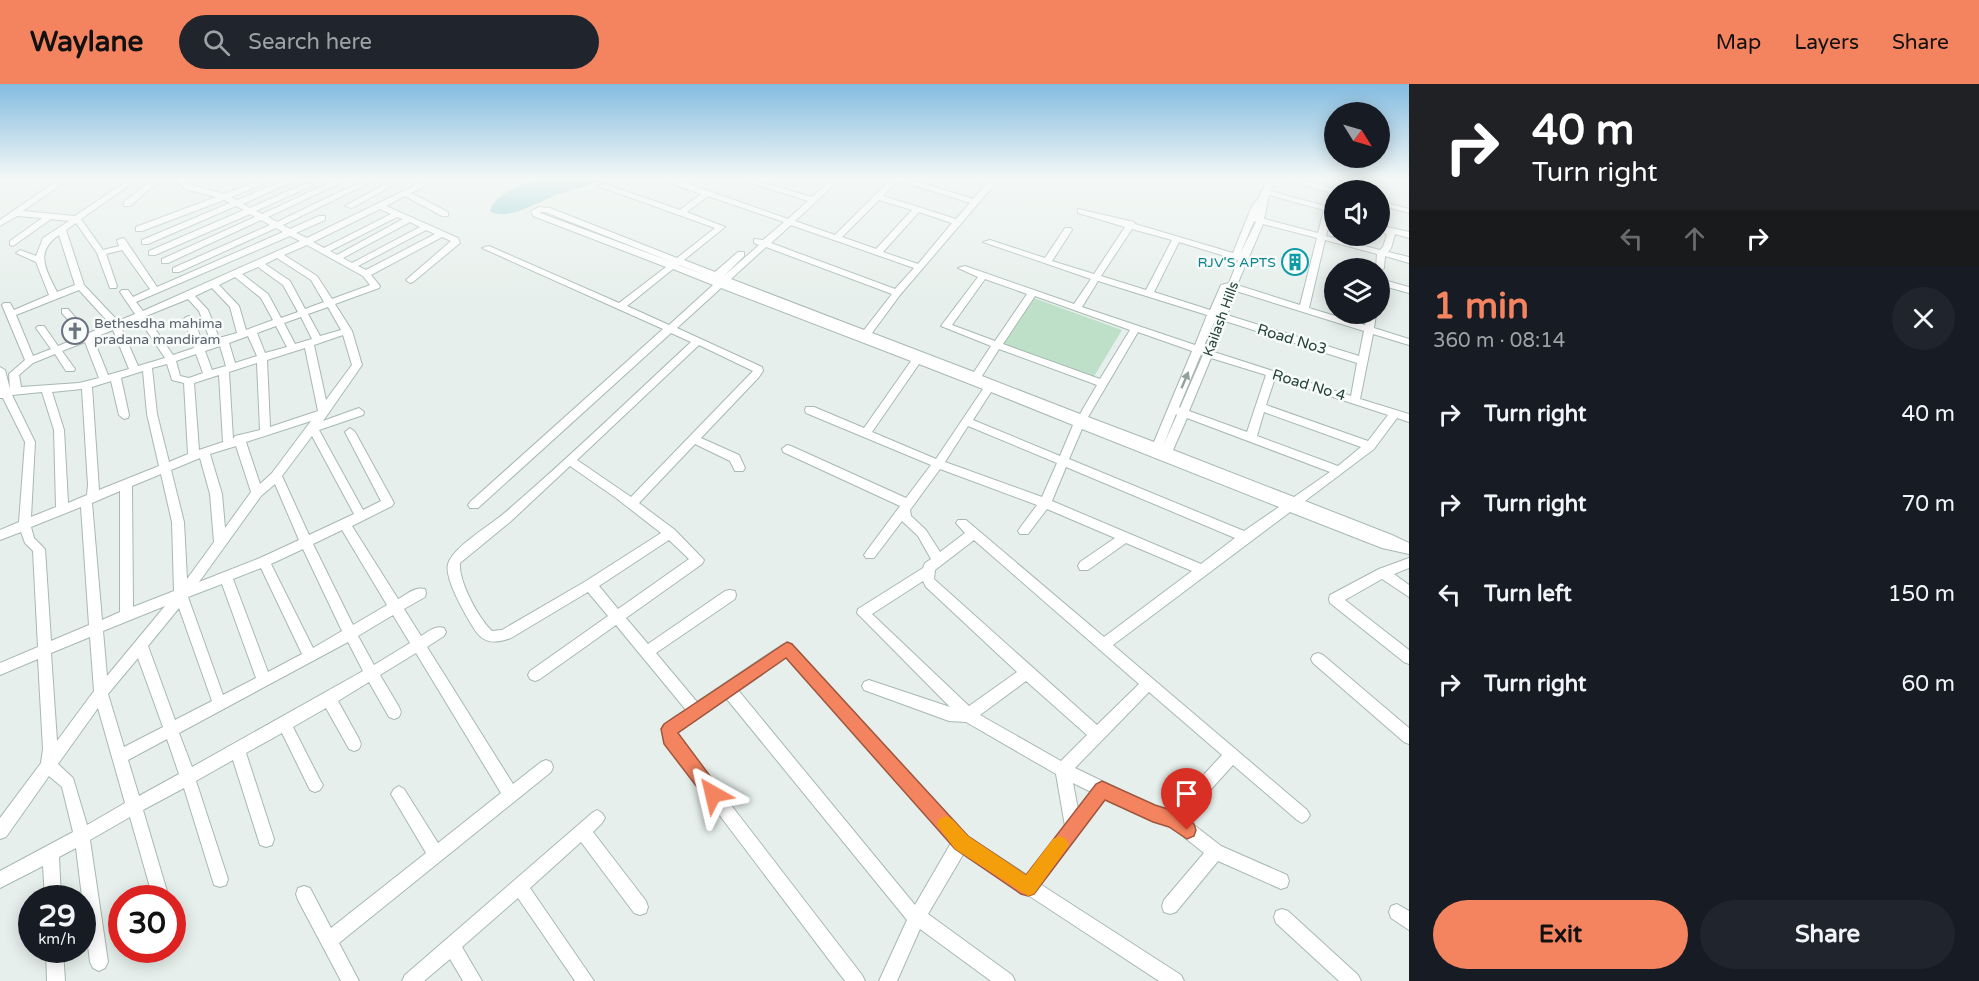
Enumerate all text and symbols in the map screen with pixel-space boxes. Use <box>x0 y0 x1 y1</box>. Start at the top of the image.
search box <box>179 15 599 69</box>
text: Waylane <box>30 25 143 59</box>
icon: search <box>200 26 233 59</box>
text: Search here <box>248 29 372 55</box>
text: Map <box>1716 30 1761 55</box>
text: Layers <box>1794 30 1859 55</box>
text: Share <box>1892 30 1949 55</box>
north arrow <box>1324 102 1390 168</box>
map controls <box>1324 102 1390 324</box>
text: 40 m <box>1532 105 1634 156</box>
icon: right <box>1433 108 1511 186</box>
text: Turn right <box>1532 156 1658 189</box>
button: sound <box>1324 180 1390 246</box>
icon: left <box>1615 222 1648 255</box>
icon: ahead <box>1678 222 1711 255</box>
icon: right <box>1741 222 1774 255</box>
building icon: RJV'S APTS <box>1280 247 1310 277</box>
place label: RJV'S APTS <box>1197 254 1276 271</box>
button: layers <box>1324 258 1390 324</box>
street label: Kailash Hills <box>1200 279 1243 359</box>
text: 1 min <box>1433 285 1529 328</box>
button: close <box>1892 287 1955 350</box>
place label: Bethesdha mahima pradana mandiram <box>94 315 222 348</box>
church icon: Bethesdha mahima pradana mandiram <box>60 316 90 346</box>
street label: Road No3 <box>1255 320 1329 358</box>
text: 360 m · 08:14 <box>1433 329 1565 353</box>
street label: Road No 4 <box>1270 365 1348 405</box>
one-way arrow <box>1180 371 1190 389</box>
icon: right <box>1433 398 1466 431</box>
text: Turn right <box>1484 401 1586 427</box>
text: 40 m <box>1901 401 1955 427</box>
icon: right <box>1433 488 1466 521</box>
text: Turn right <box>1484 491 1586 517</box>
text: 70 m <box>1901 491 1955 517</box>
icon: left <box>1433 578 1466 611</box>
text: Turn left <box>1484 581 1572 607</box>
text: 150 m <box>1888 581 1955 607</box>
icon: right <box>1433 668 1466 701</box>
text: Turn right <box>1484 671 1586 697</box>
text: 60 m <box>1901 671 1955 697</box>
position arrow <box>681 762 745 826</box>
pin <box>1161 768 1212 830</box>
icon: arrive <box>1170 777 1203 810</box>
speed limit sign: 30 <box>108 885 186 963</box>
text: 29 <box>38 898 76 935</box>
button: Exit <box>1433 900 1688 969</box>
button: Share <box>1700 900 1955 969</box>
text: km/h <box>38 930 76 948</box>

